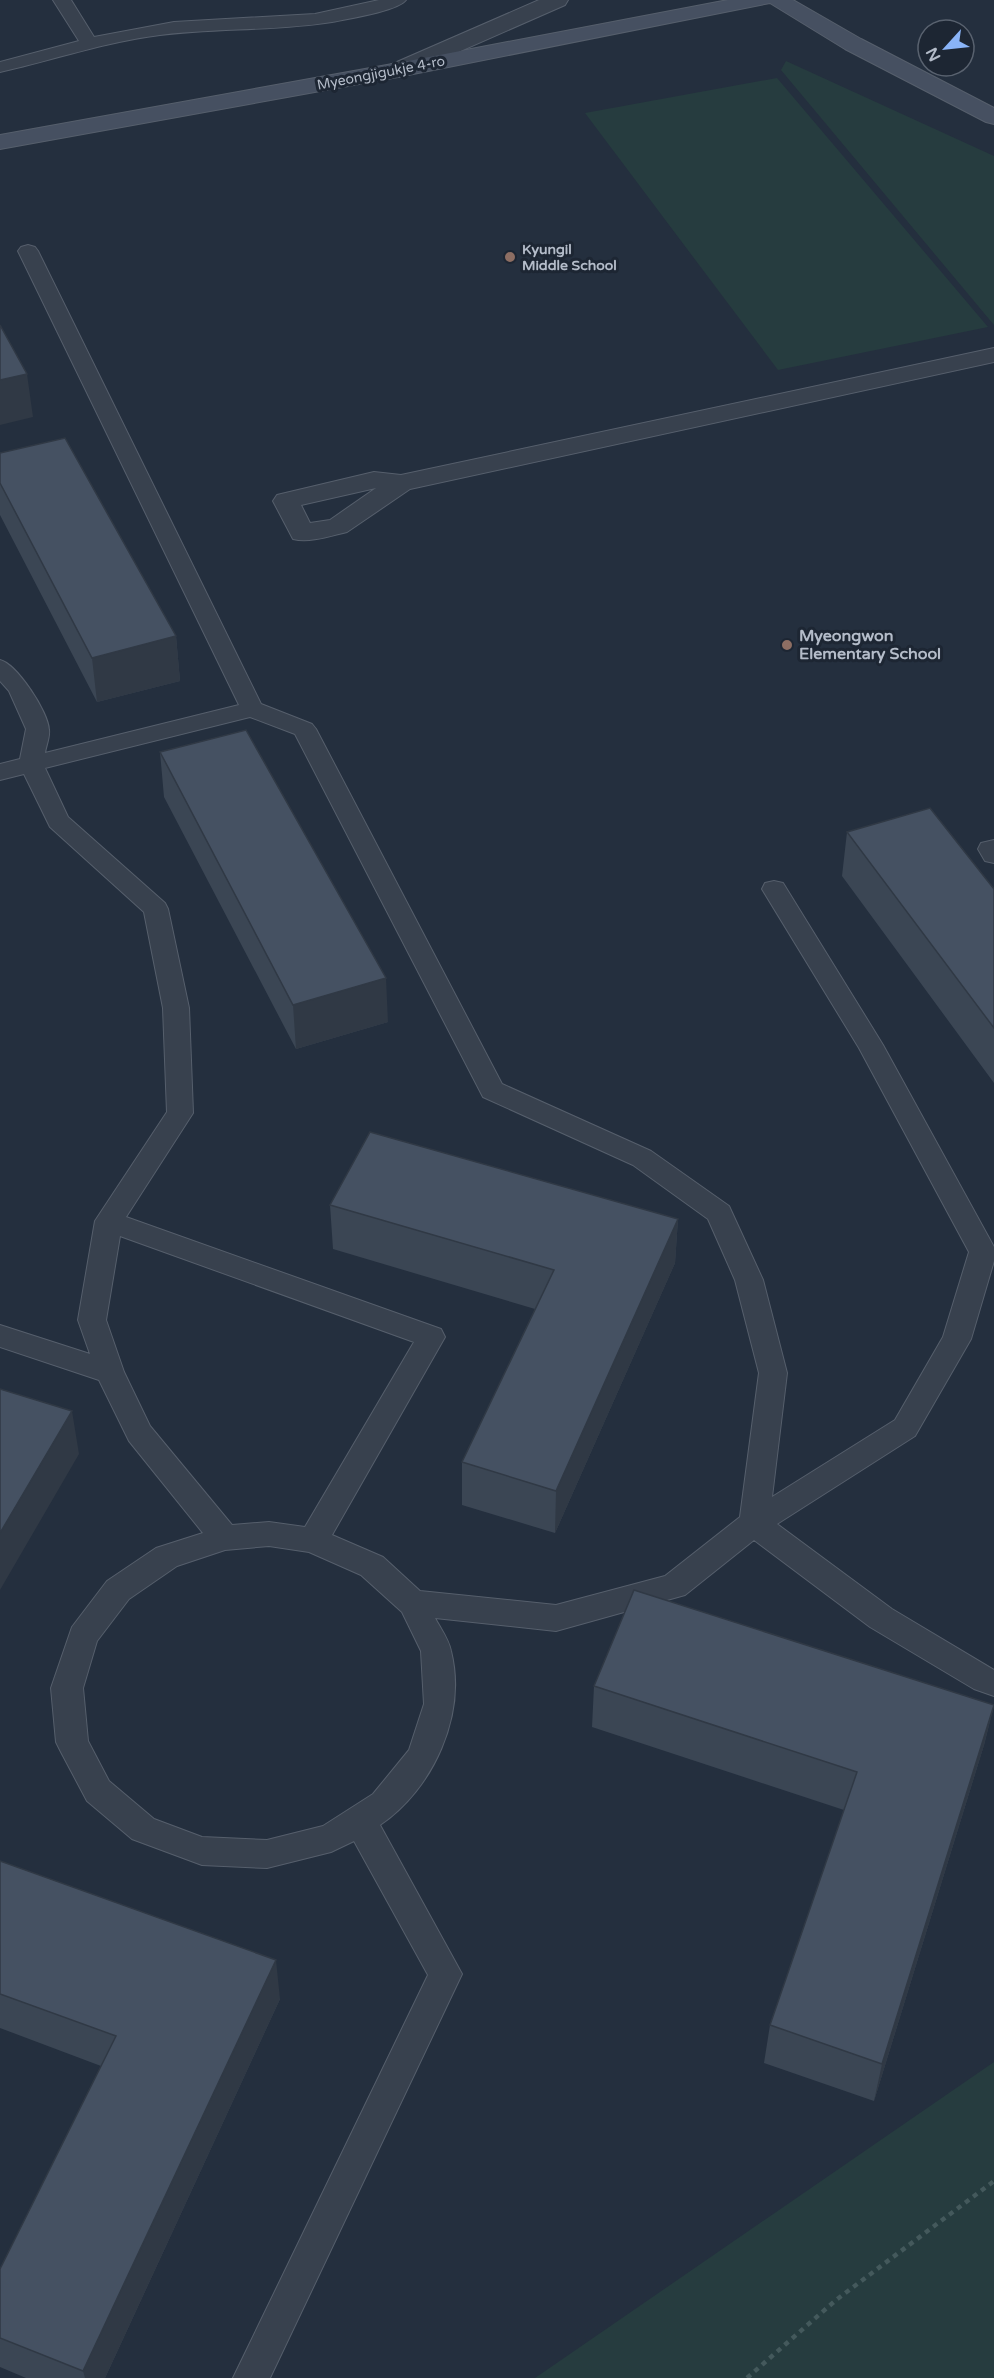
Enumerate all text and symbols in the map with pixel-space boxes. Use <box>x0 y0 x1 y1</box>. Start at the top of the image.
north arrow <box>916 18 976 78</box>
text: N <box>922 44 945 65</box>
street label: Myeongjigukje 4-ro <box>316 52 446 94</box>
place label: Kyungil Middle School <box>522 241 617 274</box>
marker: Kyungil Middle School <box>503 250 517 264</box>
place label: Myeongwon Elementary School <box>799 626 941 664</box>
marker: Myeongwon Elementary School <box>780 638 794 652</box>

